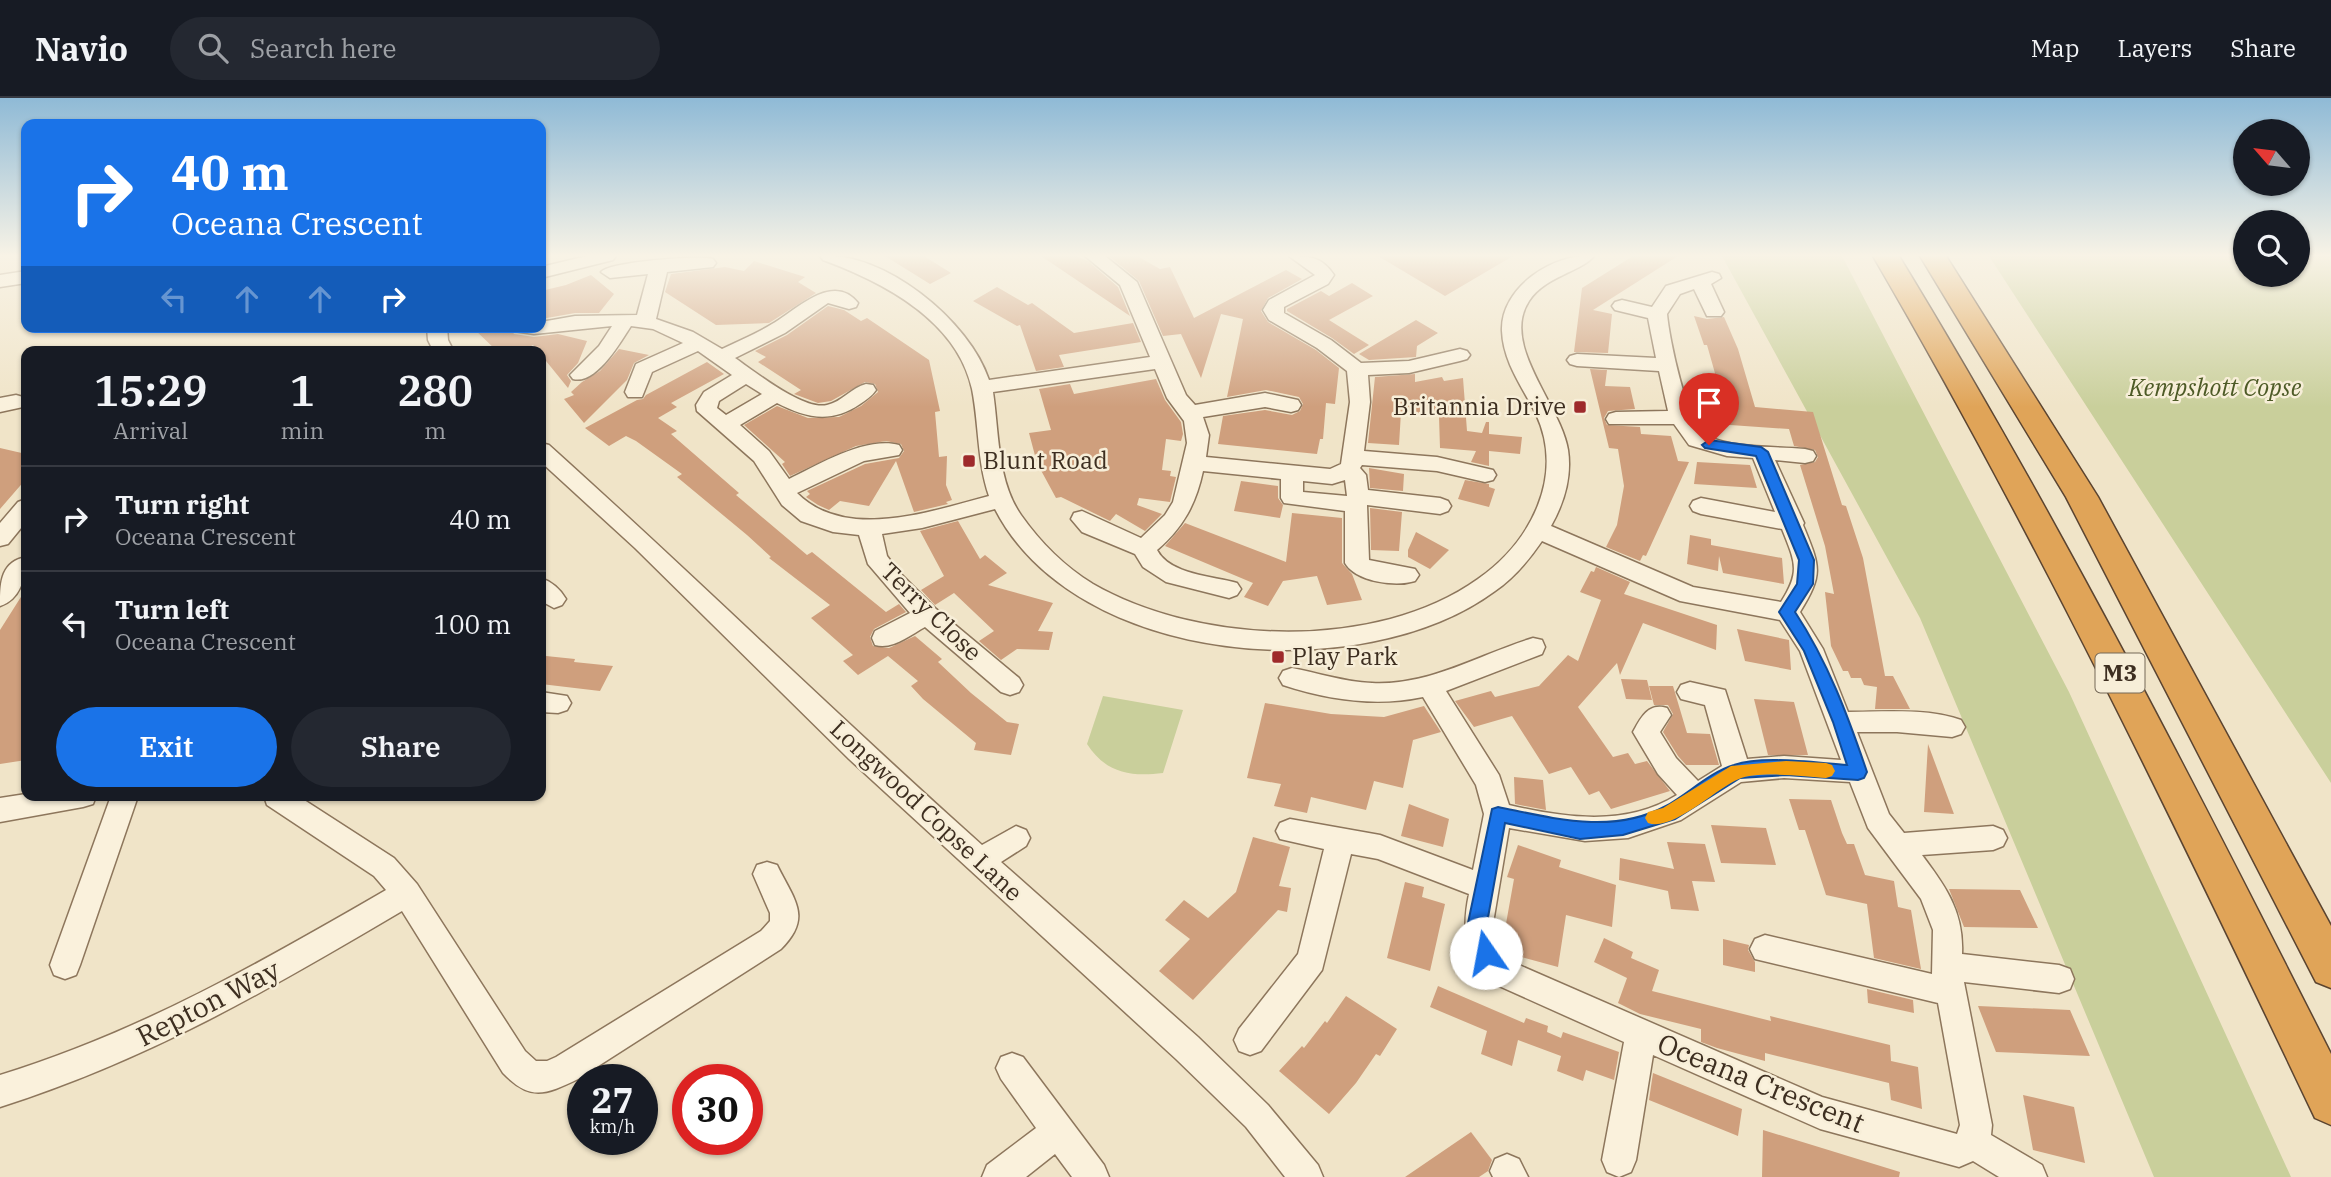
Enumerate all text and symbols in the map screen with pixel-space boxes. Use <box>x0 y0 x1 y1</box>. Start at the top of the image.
search box <box>170 17 660 80</box>
text: Navio <box>35 27 128 70</box>
icon: search <box>194 29 232 67</box>
text: Search here <box>250 31 396 65</box>
text: Map <box>2031 32 2079 64</box>
text: Layers <box>2117 32 2192 64</box>
text: Share <box>2230 32 2296 64</box>
north arrow <box>2233 119 2310 196</box>
map controls <box>2233 119 2310 287</box>
text: 40 m <box>171 140 289 203</box>
icon: right <box>56 147 147 238</box>
text: Oceana Crescent <box>171 202 423 244</box>
button: search <box>2233 210 2310 287</box>
icon: left <box>155 280 193 318</box>
icon: ahead <box>228 280 266 318</box>
icon: ahead <box>301 280 339 318</box>
icon: right <box>374 280 412 318</box>
text: 15:29 <box>94 363 207 418</box>
text: 1 <box>290 363 315 418</box>
text: 280 <box>397 363 473 418</box>
park label: Kempshott Copse <box>2128 371 2302 403</box>
pin <box>1679 373 1739 445</box>
icon: arrive <box>1690 384 1728 422</box>
place label: Britannia Drive <box>1393 390 1566 422</box>
marker: Britannia Drive <box>1572 399 1588 415</box>
text: Arrival <box>113 415 188 445</box>
text: min <box>280 415 324 445</box>
text: m <box>424 415 446 445</box>
place label: Blunt Road <box>983 444 1108 476</box>
marker: Blunt Road <box>961 453 977 469</box>
text: Turn right <box>115 487 249 521</box>
icon: right <box>56 500 94 538</box>
text: 40 m <box>449 502 511 536</box>
text: Oceana Crescent <box>115 521 296 551</box>
street label: Terry Close <box>874 555 989 667</box>
text: Turn left <box>115 592 229 626</box>
icon: left <box>56 605 94 643</box>
text: 100 m <box>433 607 511 641</box>
text: Oceana Crescent <box>115 626 296 656</box>
place label: Play Park <box>1292 640 1398 672</box>
marker: Play Park <box>1270 649 1286 665</box>
road number: M3 <box>2096 653 2144 692</box>
button: Exit <box>56 707 277 787</box>
button: Share <box>291 707 511 787</box>
street label: Longwood Copse Lane <box>824 713 1030 908</box>
position arrow <box>1449 916 1523 990</box>
street label: Repton Way <box>130 951 286 1054</box>
street label: Oceana Crescent <box>1652 1024 1870 1141</box>
speed limit sign: 30 <box>672 1064 763 1155</box>
text: 27 <box>591 1077 634 1123</box>
text: km/h <box>590 1115 635 1138</box>

